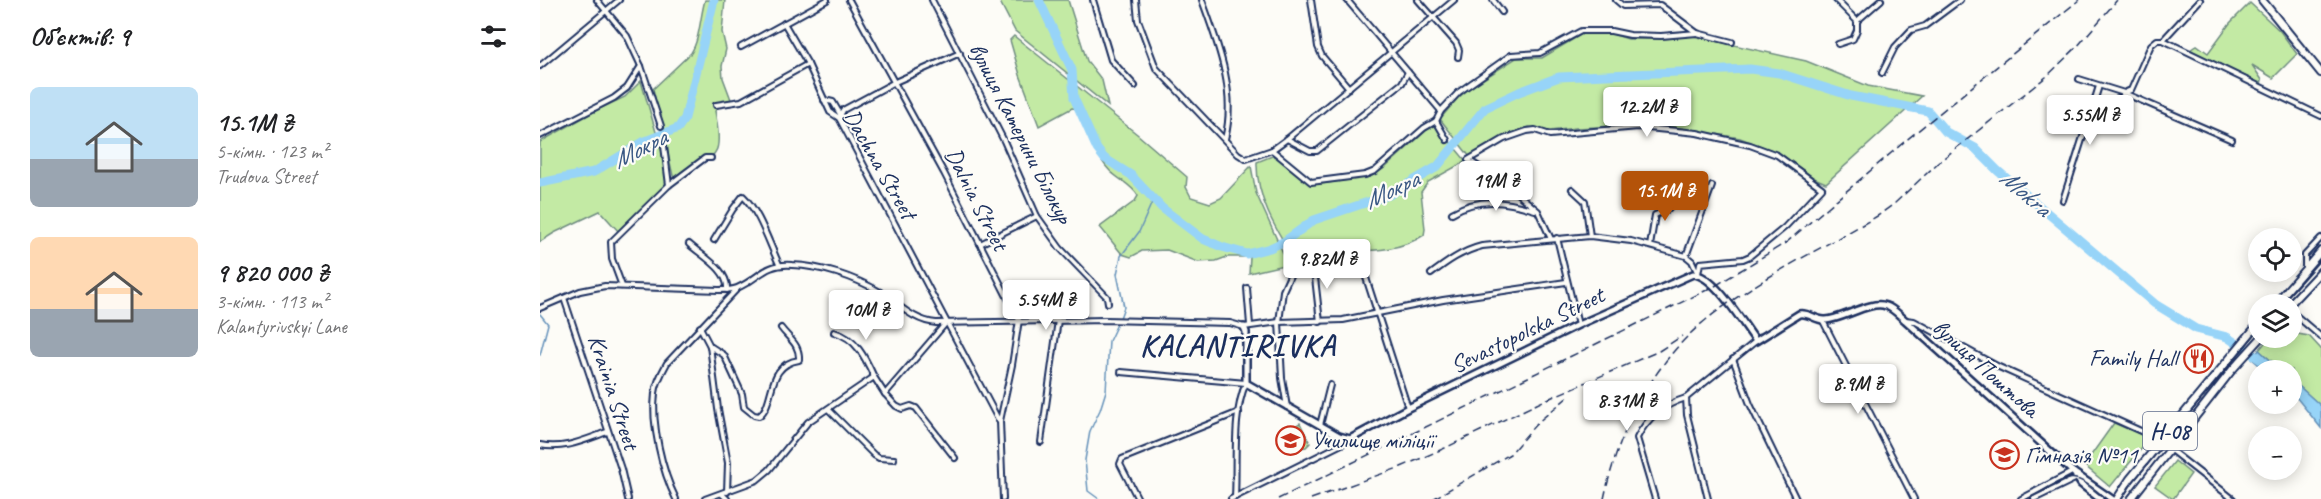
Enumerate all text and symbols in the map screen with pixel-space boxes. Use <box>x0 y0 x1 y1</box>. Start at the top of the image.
text: Об’єктів: 9 <box>30 20 130 53</box>
icon: filters <box>477 20 510 53</box>
street label: вулиця Катерини Білокур <box>962 37 1080 230</box>
pin: 12.2M ₴ <box>1592 87 1702 138</box>
text: 12.2M ₴ <box>1617 94 1677 119</box>
pin: 5.55M ₴ <box>2035 95 2145 146</box>
text: 5.55M ₴ <box>2061 102 2119 127</box>
street label: Dachna Street <box>836 104 925 227</box>
text: 15.1M ₴ <box>216 106 293 139</box>
icon: home <box>78 111 150 183</box>
water label: Мокра <box>606 120 674 176</box>
text: 5-кімн. · 123 m² <box>216 139 328 164</box>
street label: Dalnia Street <box>938 143 1017 257</box>
water label: Мокра <box>1358 161 1426 216</box>
pin: 19M ₴ <box>1454 161 1538 212</box>
water label: Mokra <box>1993 161 2060 225</box>
text: Trudova Street <box>216 164 316 189</box>
text: 19M ₴ <box>1473 168 1519 193</box>
pin: 15.1M ₴ <box>1610 171 1720 222</box>
text: 15.1M ₴ <box>1635 178 1695 203</box>
map controls <box>2248 228 2302 480</box>
button: locate <box>2248 228 2302 282</box>
pin: 9.82M ₴ <box>1272 239 1382 290</box>
text: 9.82M ₴ <box>1297 246 1357 271</box>
text: 9 820 000 ₴ <box>216 256 328 289</box>
icon: home <box>78 261 150 333</box>
street label: Sevastopolska Street <box>1445 279 1610 380</box>
pin: 5.54M ₴ <box>991 280 1101 331</box>
text: 5.54M ₴ <box>1017 287 1075 312</box>
text: 3-кімн. · 113 m² <box>216 289 328 314</box>
pin: 10M ₴ <box>824 290 908 341</box>
button: layers <box>2248 294 2302 348</box>
text: 10M ₴ <box>843 297 889 322</box>
street label: вулиця Поштова <box>1926 312 2047 425</box>
text: Kalantyrivskyi Lane <box>216 314 347 339</box>
district label: KALANTIRIVKA <box>1140 327 1337 365</box>
street label: Krainia Street <box>581 331 647 455</box>
restaurant icon: Family Hall <box>2182 342 2214 374</box>
place label: Family Hall <box>2089 343 2181 373</box>
button: + <box>2248 360 2302 414</box>
pin: 8.9M ₴ <box>1809 364 1907 415</box>
text: 8.9M ₴ <box>1833 371 1883 396</box>
pin: 8.31M ₴ <box>1572 381 1682 432</box>
text: 8.31M ₴ <box>1597 388 1657 413</box>
road number: Н-08 <box>2143 412 2197 450</box>
school or university icon: Училище міліції <box>1274 424 1306 456</box>
place label: Училище міліції <box>1311 425 1438 455</box>
button: − <box>2248 426 2302 480</box>
school or university icon: Гімназія №11 <box>1988 439 2020 471</box>
place label: Гімназія №11 <box>2025 440 2139 470</box>

